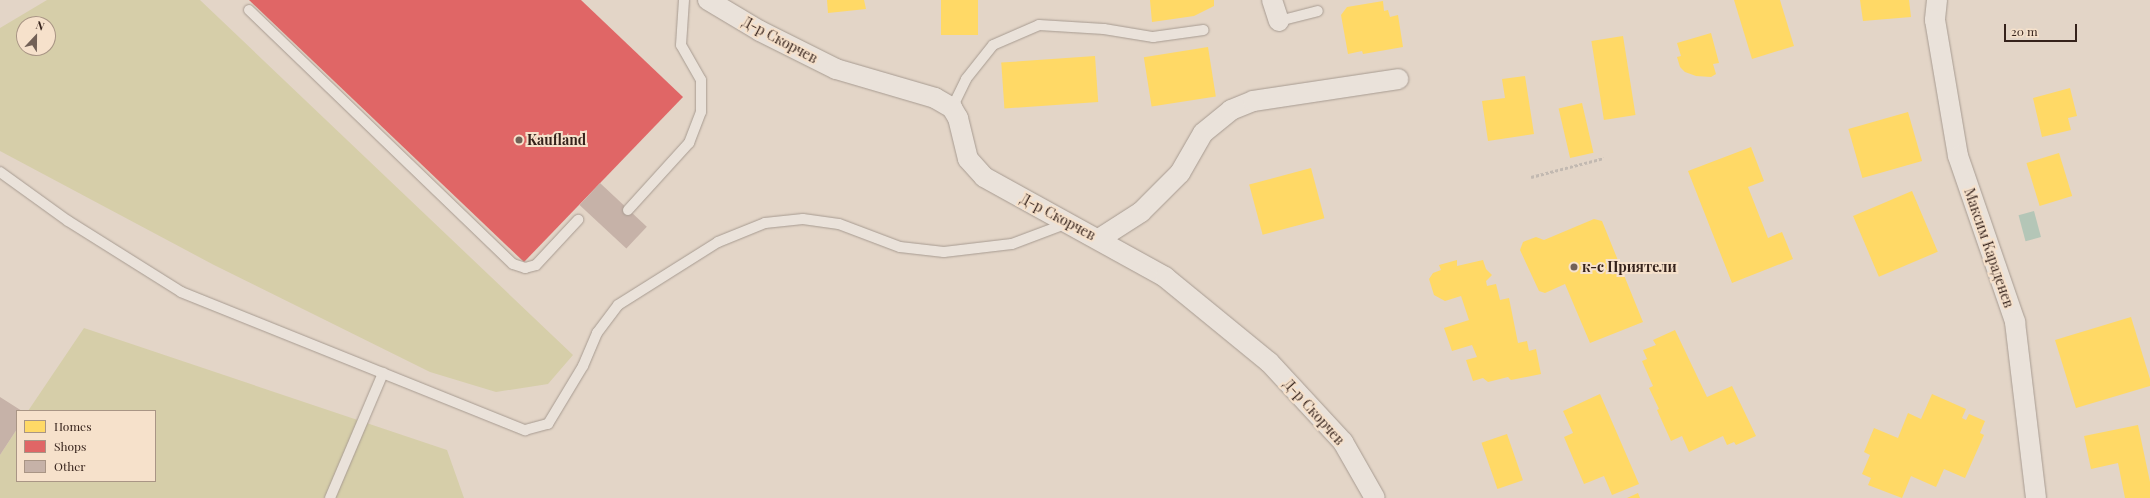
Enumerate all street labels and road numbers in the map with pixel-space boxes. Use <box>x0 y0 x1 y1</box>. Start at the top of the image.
street label: Д-р Скорчев <box>740 13 820 67</box>
street label: Максим Караденев <box>1961 186 2017 310</box>
street label: Д-р Скорчев <box>1018 190 1098 244</box>
street label: Д-р Скорчев <box>1280 376 1348 448</box>

